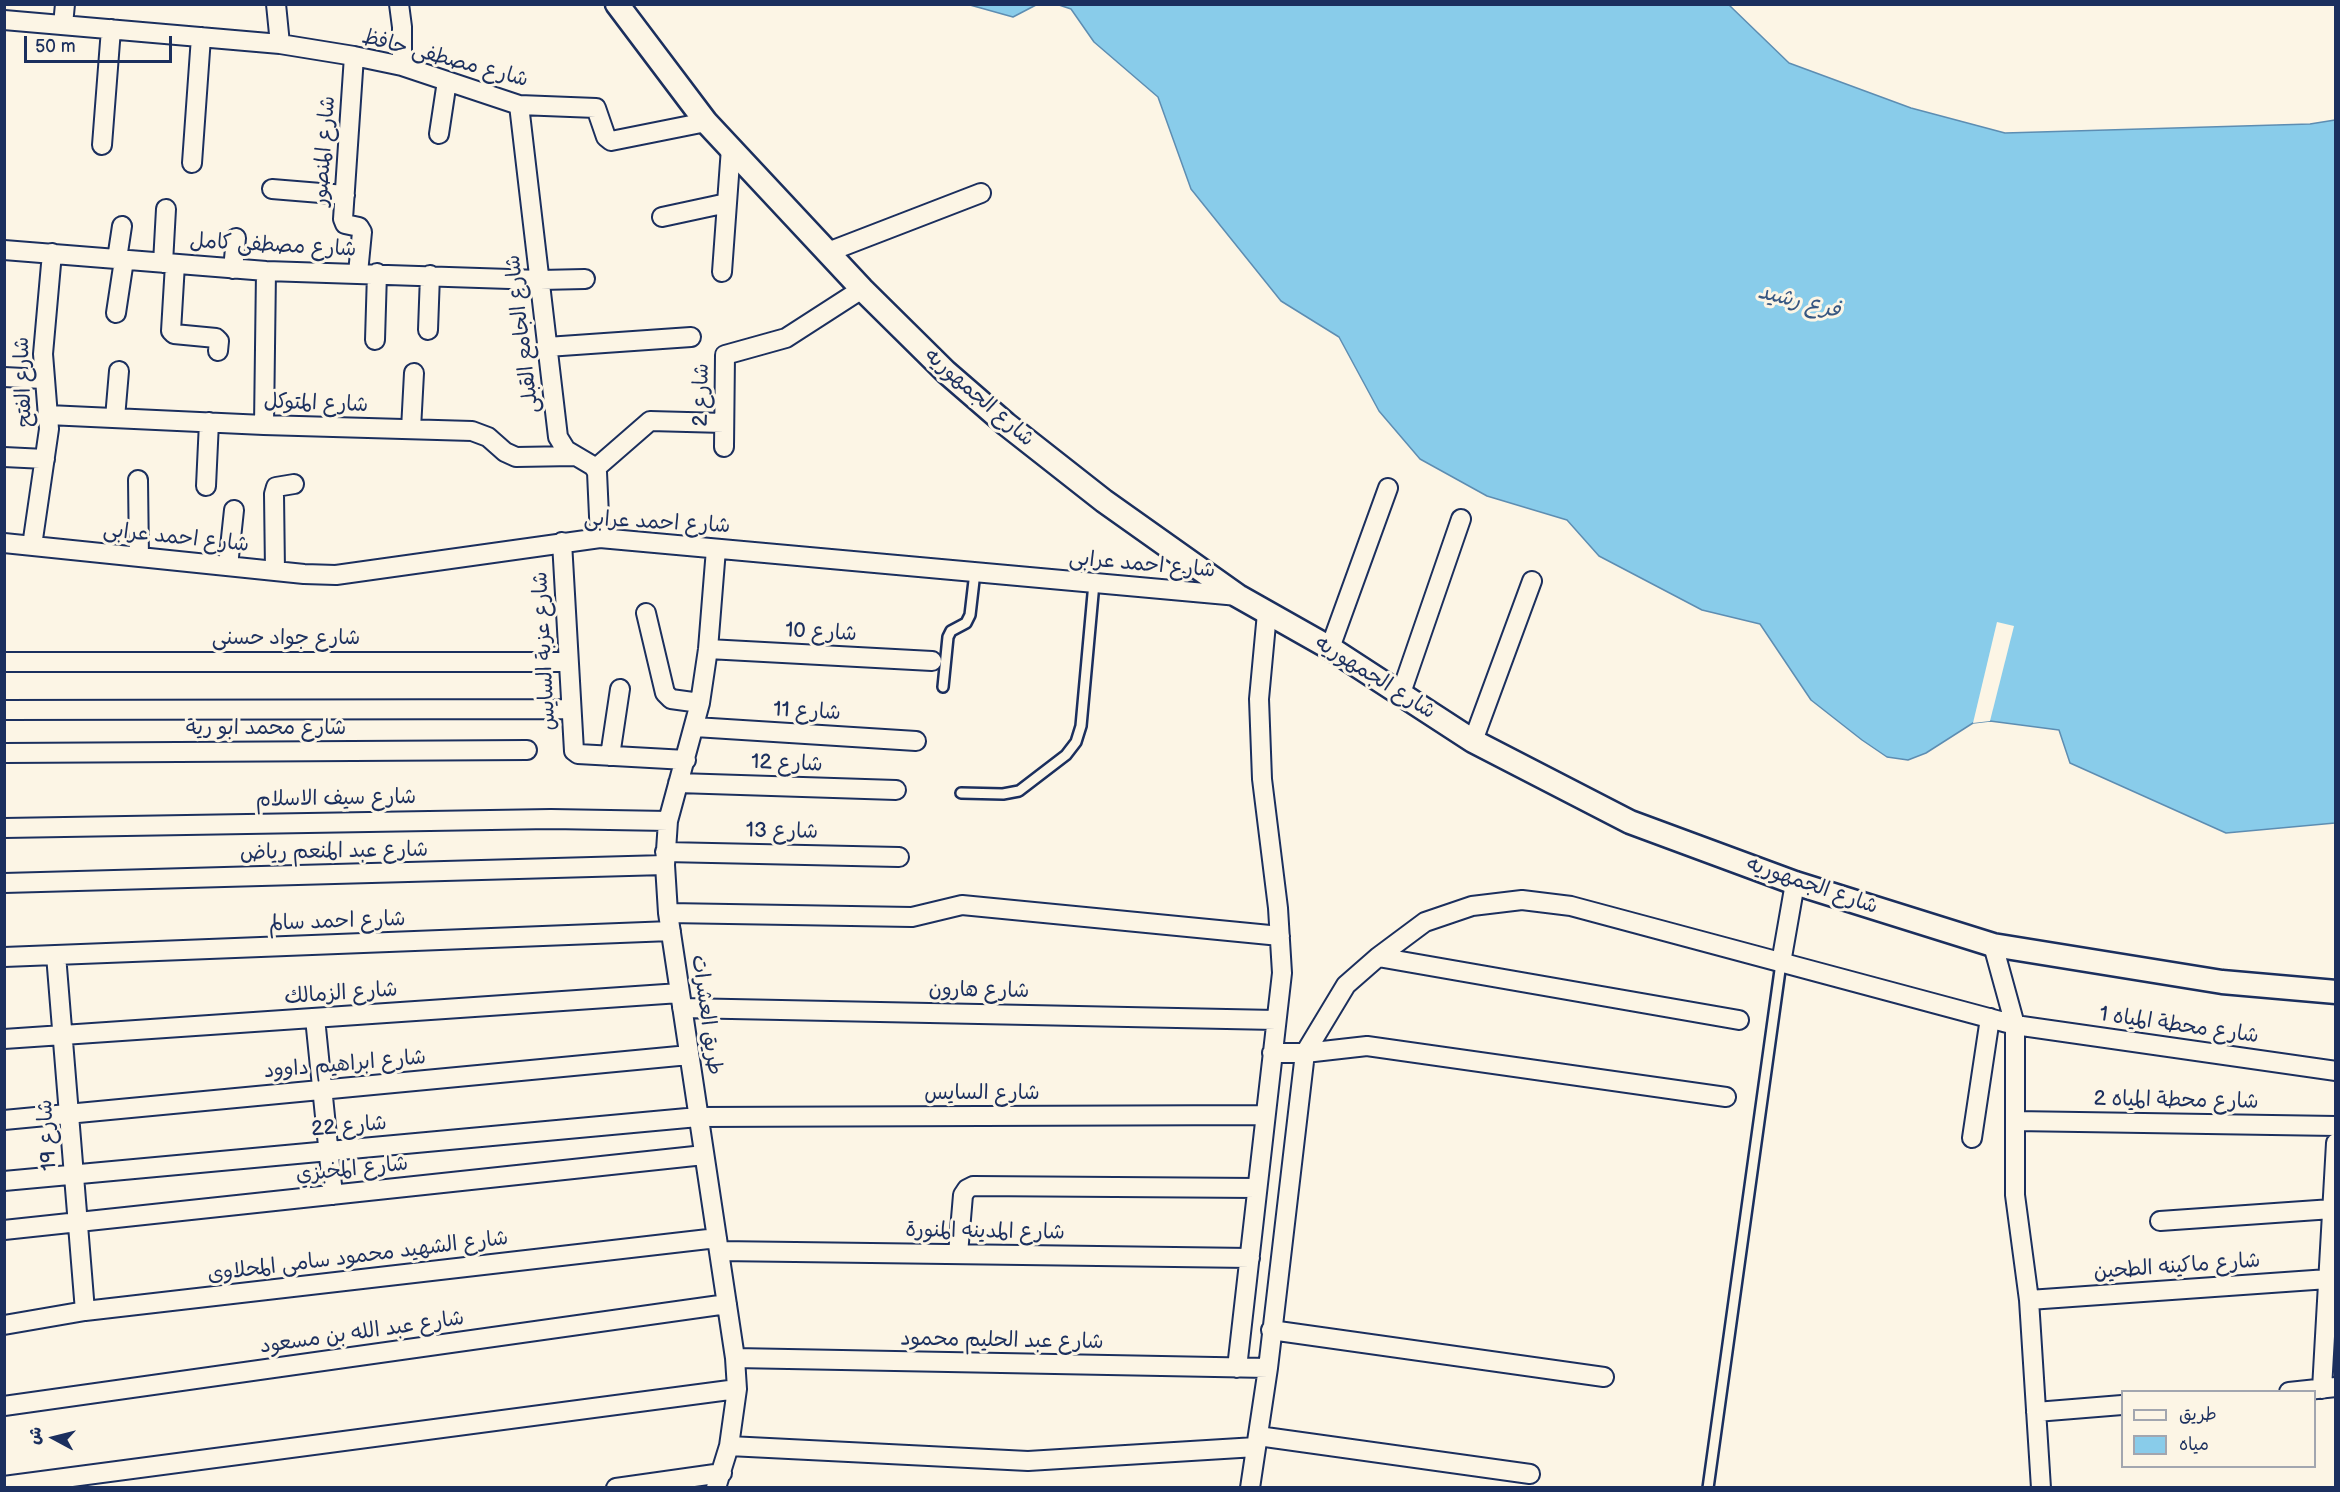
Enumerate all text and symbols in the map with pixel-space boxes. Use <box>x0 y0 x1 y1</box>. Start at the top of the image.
scale bar <box>27 24 176 62</box>
street label: شارع مصطفى حافظ <box>359 25 531 93</box>
text: 50 m <box>35 36 76 57</box>
street label: شارع المنصور <box>309 95 341 207</box>
street label: شارع مصطفى كامل <box>189 229 357 263</box>
street label: شارع الجامع القبلى <box>501 253 545 415</box>
water label: فرع رشيد <box>1755 279 1843 325</box>
street label: شارع الفتح <box>10 336 38 428</box>
street label: شارع الجمهوريه <box>919 344 1039 452</box>
street label: شارع 2 <box>689 363 715 427</box>
street label: شارع المتوكل <box>263 390 369 418</box>
street label: شارع احمد عرابى <box>583 507 731 539</box>
street label: شارع احمد عرابى <box>102 518 250 558</box>
street label: شارع احمد عرابى <box>1068 546 1216 584</box>
street label: شارع عزبة السايس <box>528 571 562 731</box>
street label: شارع 10 <box>785 619 857 647</box>
street label: شارع جواد حسنى <box>212 626 360 652</box>
street label: شارع الجمهوريه <box>1310 631 1440 725</box>
street label: شارع 11 <box>773 698 841 726</box>
street label: شارع محمد ابو رية <box>186 716 346 742</box>
street label: شارع 12 <box>751 750 823 778</box>
street label: شارع سيف الاسلام <box>256 785 416 813</box>
street label: شارع 13 <box>746 819 818 845</box>
street label: شارع عبد المنعم رياض <box>240 838 428 866</box>
street label: شارع الجمهوريه <box>1743 852 1881 920</box>
street label: شارع احمد سالم <box>268 907 406 937</box>
street label: طريق العشرات <box>685 953 727 1077</box>
street label: شارع الزمالك <box>284 977 398 1011</box>
street label: شارع هارون <box>928 978 1030 1004</box>
street label: شارع محطة المياه 1 <box>2098 1002 2260 1050</box>
street label: شارع ابراهيم داوود <box>263 1045 427 1085</box>
street label: شارع السايس <box>924 1081 1040 1107</box>
street label: شارع محطة المياه 2 <box>2093 1087 2259 1115</box>
street label: شارع 19 <box>33 1099 63 1171</box>
street label: شارع 22 <box>310 1111 388 1143</box>
street label: شارع المخبزي <box>295 1152 409 1188</box>
street label: شارع المدينه المنورة <box>905 1218 1065 1246</box>
street label: شارع الشهيد محمود سامى المحلاوى <box>206 1226 510 1288</box>
street label: شارع ماكينه الطحين <box>2093 1249 2261 1285</box>
street label: شارع عبد الله بن مسعود <box>258 1306 466 1360</box>
street label: شارع عبد الحليم محمود <box>900 1327 1104 1355</box>
legend <box>2121 1390 2316 1468</box>
text: طريق <box>2179 1404 2217 1425</box>
north arrow <box>24 1408 84 1468</box>
text: ش <box>25 1426 46 1446</box>
text: مياه <box>2179 1434 2209 1455</box>

